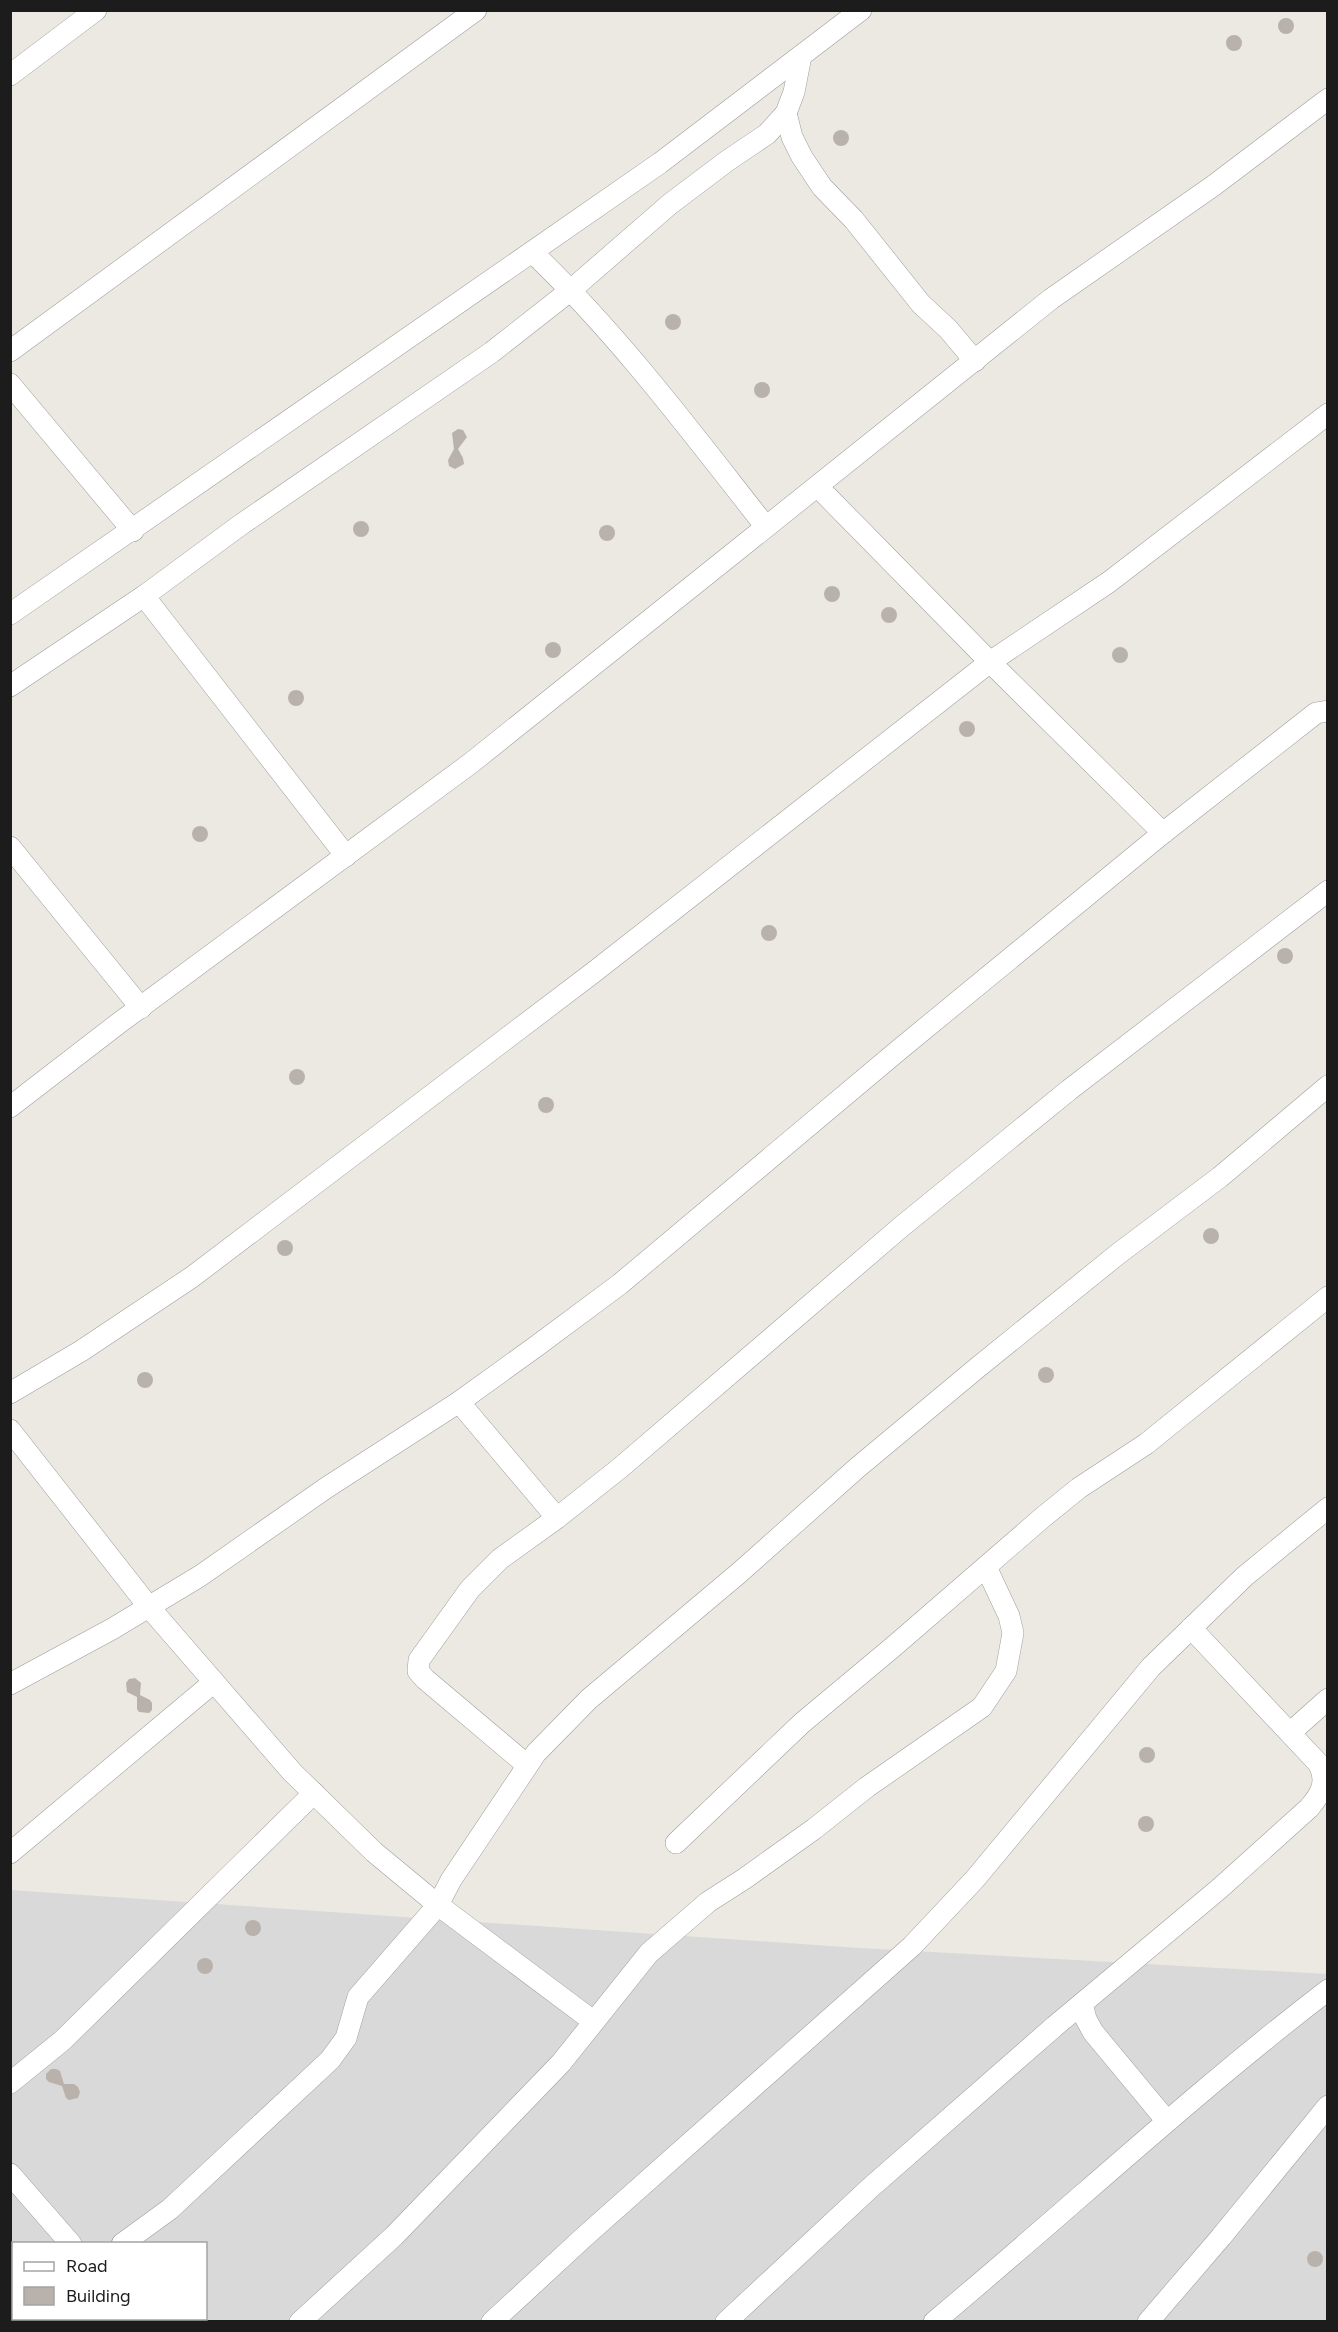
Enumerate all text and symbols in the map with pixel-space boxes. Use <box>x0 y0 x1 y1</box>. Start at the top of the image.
legend <box>12 2242 207 2320</box>
text: Road <box>66 2255 107 2277</box>
text: Building <box>66 2285 131 2307</box>

